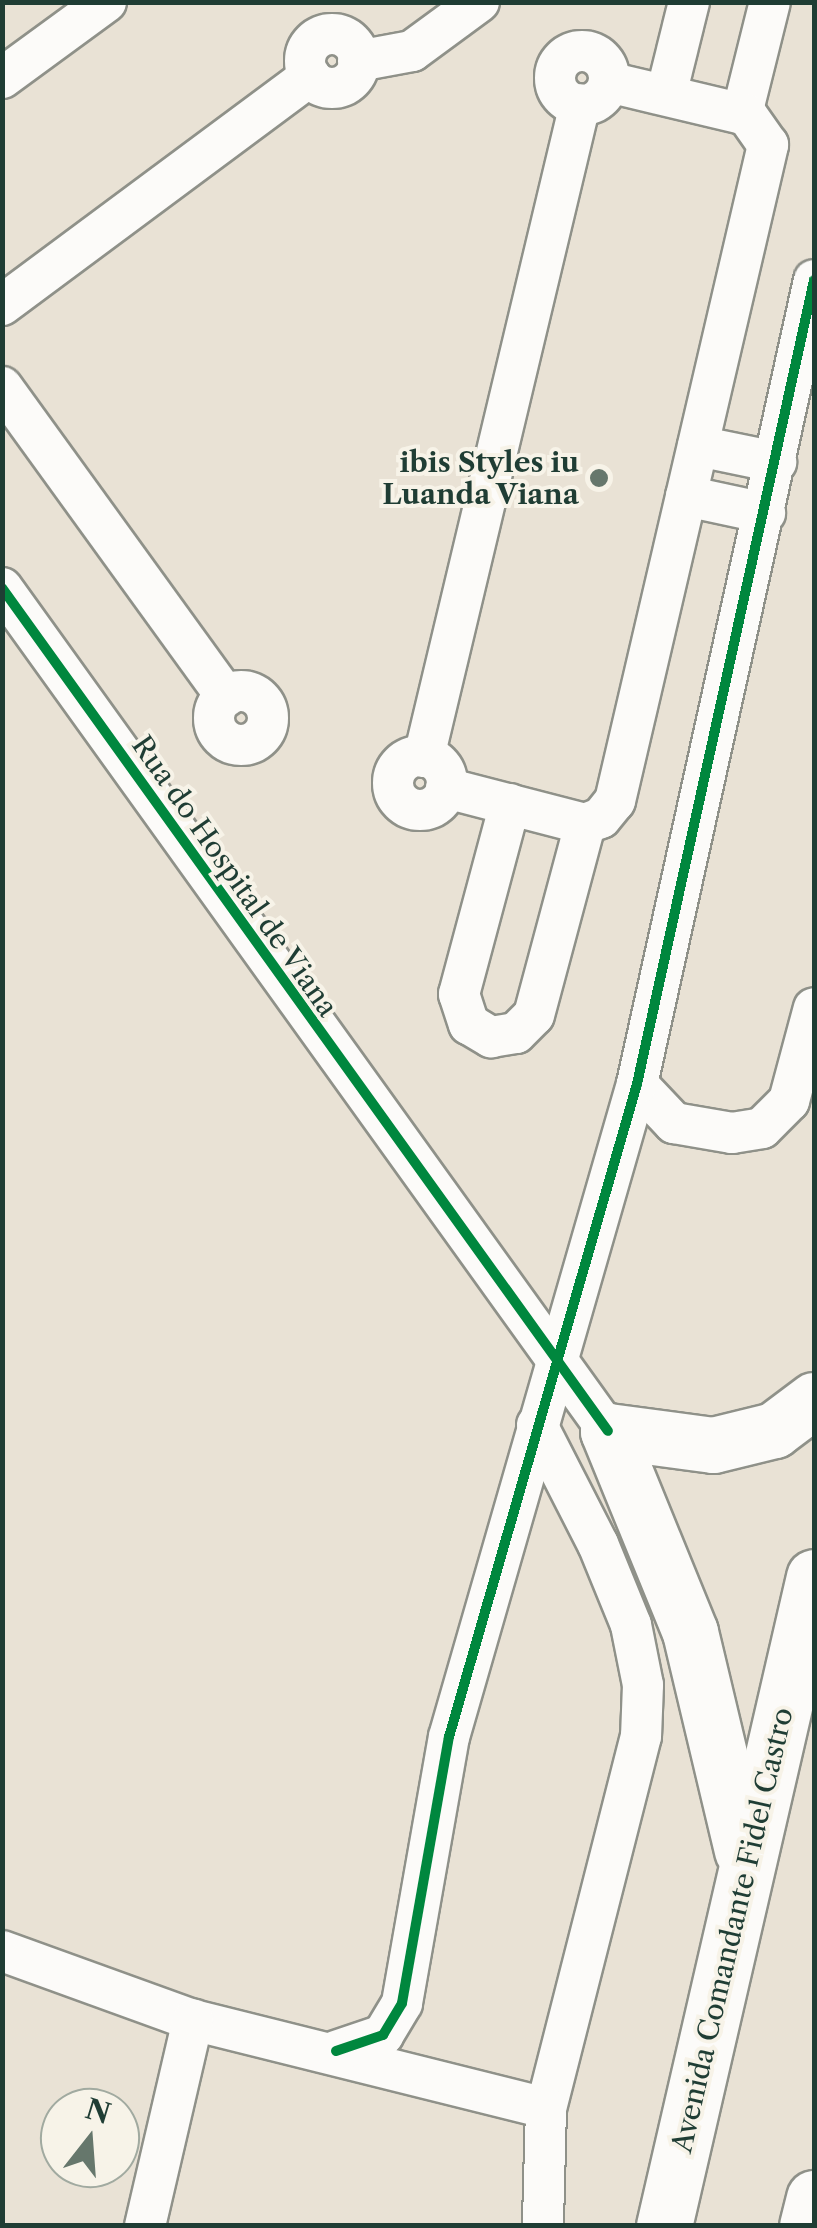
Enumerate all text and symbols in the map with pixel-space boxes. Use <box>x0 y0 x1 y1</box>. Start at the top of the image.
place label: ibis Styles iu Luanda Viana <box>381 445 579 511</box>
marker: ibis Styles iu Luanda Viana <box>588 467 610 489</box>
street label: Rua do Hospital de Viana <box>125 729 345 1023</box>
street label: Avenida Comandante Fidel Castro <box>664 1704 800 2156</box>
north arrow <box>40 2088 140 2188</box>
text: N <box>82 2091 115 2131</box>

